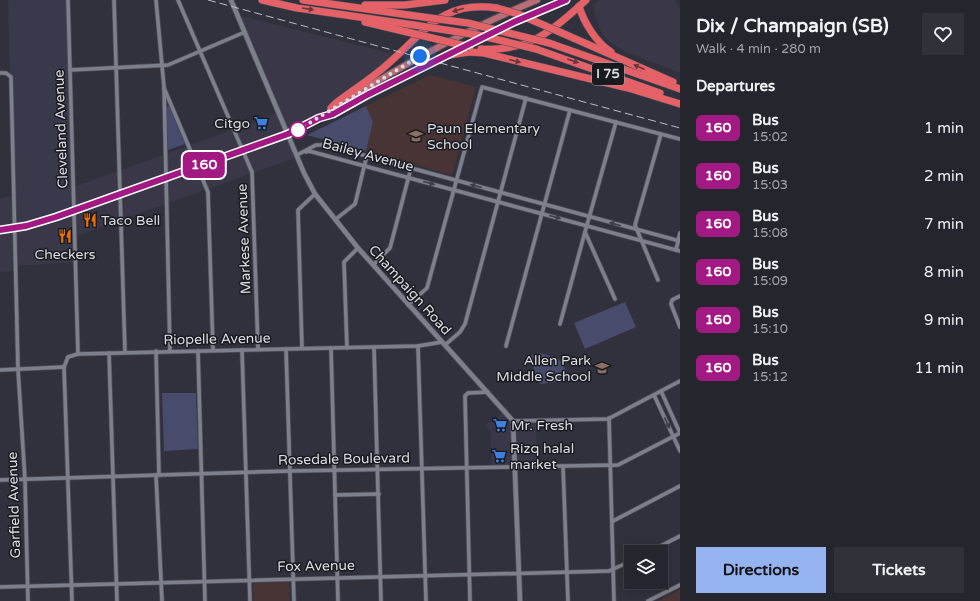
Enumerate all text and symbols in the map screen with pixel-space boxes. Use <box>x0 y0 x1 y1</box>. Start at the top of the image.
one-way arrow <box>302 6 314 12</box>
one-way arrow <box>452 7 464 13</box>
button: heart <box>922 13 964 55</box>
text: Dix / Champaign (SB) <box>696 15 889 37</box>
text: Walk · 4 min · 280 m <box>696 41 821 57</box>
your location <box>410 46 430 66</box>
one-way arrow <box>509 58 521 64</box>
one-way arrow <box>567 58 579 64</box>
road number: I 75 <box>592 63 624 85</box>
one-way arrow <box>633 64 644 70</box>
street label: Cleveland Avenue <box>50 69 72 189</box>
text: Departures <box>696 77 775 95</box>
text: Bus <box>752 111 779 129</box>
place label: Citgo <box>214 115 250 132</box>
supermarket icon: Citgo <box>253 115 269 131</box>
text: 160 <box>705 119 731 136</box>
text: 1 min <box>924 119 964 137</box>
place label: Paun Elementary School <box>427 120 541 153</box>
unlabelled marker <box>289 121 307 139</box>
school or university icon: Paun Elementary School <box>408 128 424 144</box>
text: 15:02 <box>752 129 788 145</box>
street label: Bailey Avenue <box>321 135 416 175</box>
line badge: 160 <box>181 152 227 178</box>
text: 160 <box>191 156 217 173</box>
text: Bus <box>752 159 779 177</box>
text: 160 <box>705 167 731 184</box>
text: 2 min <box>924 167 964 185</box>
text: 15:03 <box>752 177 788 193</box>
one-way arrow <box>423 180 435 186</box>
street label: Markese Avenue <box>234 183 254 295</box>
one-way arrow <box>470 183 482 189</box>
text: Bus <box>752 207 779 225</box>
restaurant icon: Taco Bell <box>82 212 98 228</box>
place label: Taco Bell <box>101 212 160 229</box>
one-way arrow <box>549 214 561 220</box>
text: 160 <box>705 215 731 232</box>
text: 7 min <box>924 215 964 233</box>
one-way arrow <box>609 221 621 227</box>
text: 15:08 <box>752 225 788 241</box>
restaurant icon: Checkers <box>57 228 73 244</box>
street label: Champaign Road <box>365 241 455 339</box>
place label: Checkers <box>34 246 96 263</box>
text: Bus <box>752 255 779 273</box>
text: 160 <box>705 263 731 280</box>
text: 8 min <box>924 263 964 281</box>
text: 15:09 <box>752 273 788 289</box>
text: Bus <box>752 303 779 321</box>
text: 160 <box>705 311 731 328</box>
text: 9 min <box>924 311 964 329</box>
text: 15:10 <box>752 321 788 337</box>
street label: Riopelle Avenue <box>163 330 271 348</box>
text: Bus <box>752 351 779 369</box>
place label: Allen Park Middle School <box>496 352 591 385</box>
text: 160 <box>705 359 731 376</box>
text: 11 min <box>915 359 964 377</box>
school or university icon: Allen Park Middle School <box>594 360 610 376</box>
text: 15:12 <box>752 369 788 385</box>
supermarket icon: Mr. Fresh <box>492 417 508 433</box>
place label: Mr. Fresh <box>511 417 573 434</box>
one-way arrow <box>664 417 670 429</box>
place label: Rizq halal market <box>510 440 574 473</box>
supermarket icon: Rizq halal market <box>491 448 507 464</box>
street label: Rosedale Boulevard <box>278 449 410 469</box>
street label: Garfield Avenue <box>4 451 24 559</box>
map controls <box>624 545 668 589</box>
button: layers <box>624 545 668 589</box>
button: Directions <box>696 547 826 593</box>
button: Tickets <box>834 547 964 593</box>
street label: Fox Avenue <box>277 557 355 575</box>

